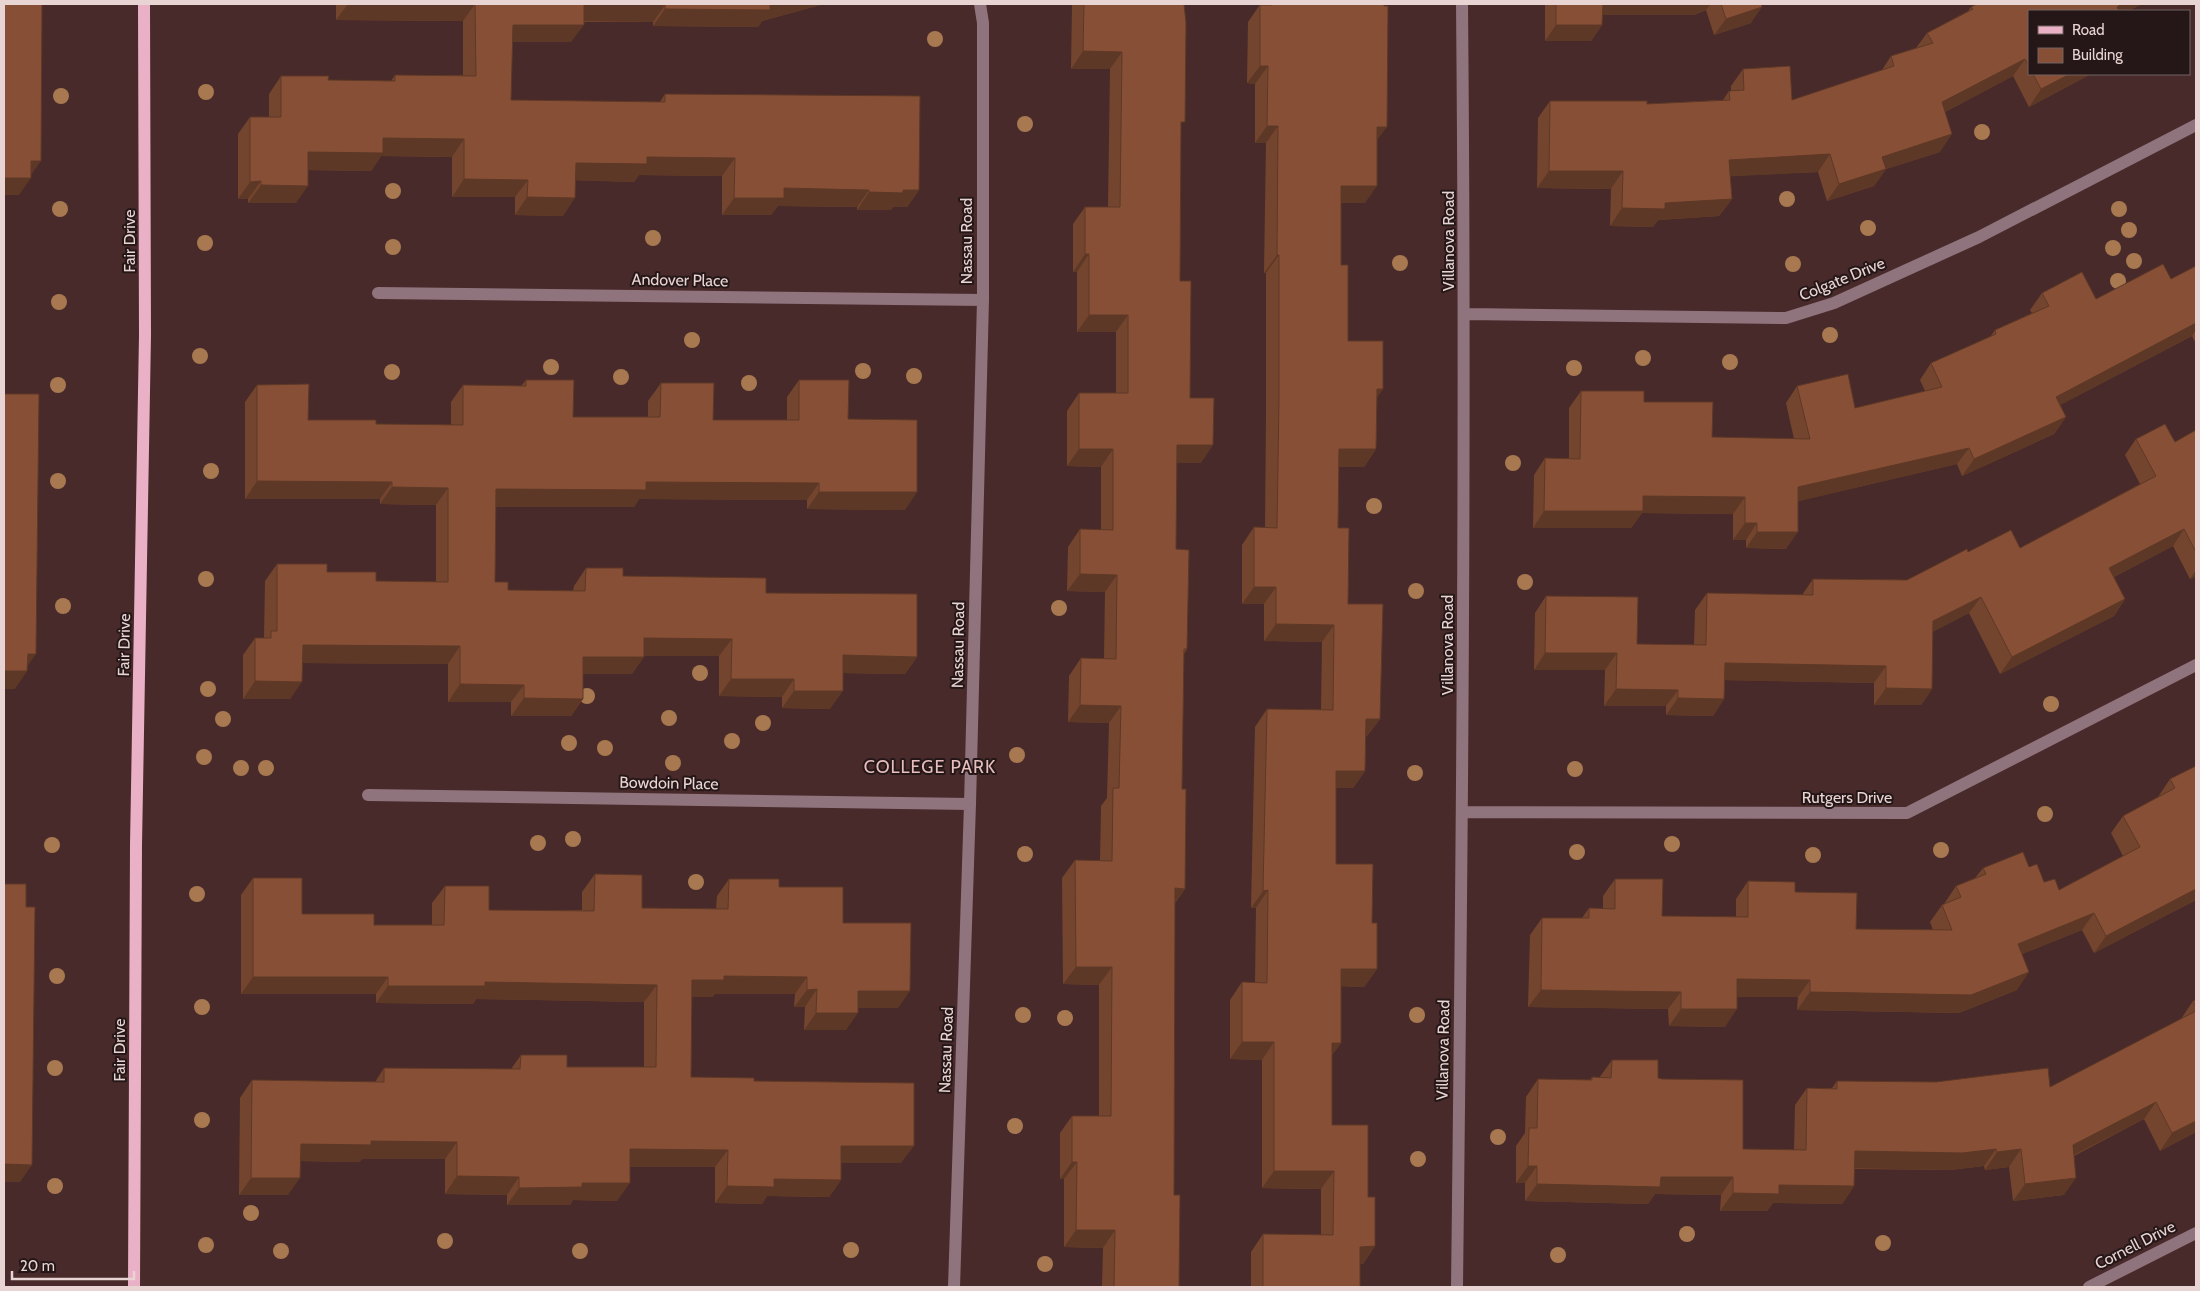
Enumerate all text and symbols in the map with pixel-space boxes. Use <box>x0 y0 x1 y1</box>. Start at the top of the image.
legend <box>2028 10 2190 75</box>
text: Road <box>2072 21 2105 39</box>
text: Building <box>2072 46 2123 64</box>
street label: Villanova Road <box>1439 191 1458 291</box>
street label: Nassau Road <box>957 198 976 284</box>
street label: Fair Drive <box>120 209 139 273</box>
street label: Colgate Drive <box>1796 253 1888 305</box>
street label: Andover Place <box>631 270 729 290</box>
street label: Villanova Road <box>1438 595 1457 695</box>
street label: Nassau Road <box>948 602 968 688</box>
street label: Fair Drive <box>114 613 134 677</box>
district label: COLLEGE PARK <box>864 756 996 778</box>
street label: Bowdoin Place <box>619 773 719 793</box>
street label: Rutgers Drive <box>1802 788 1892 807</box>
street label: Villanova Road <box>1433 1000 1453 1100</box>
street label: Nassau Road <box>935 1006 957 1094</box>
street label: Fair Drive <box>110 1018 129 1082</box>
street label: Cornell Drive <box>2092 1217 2178 1273</box>
scale bar <box>12 1248 135 1280</box>
text: 20 m <box>20 1257 55 1275</box>

